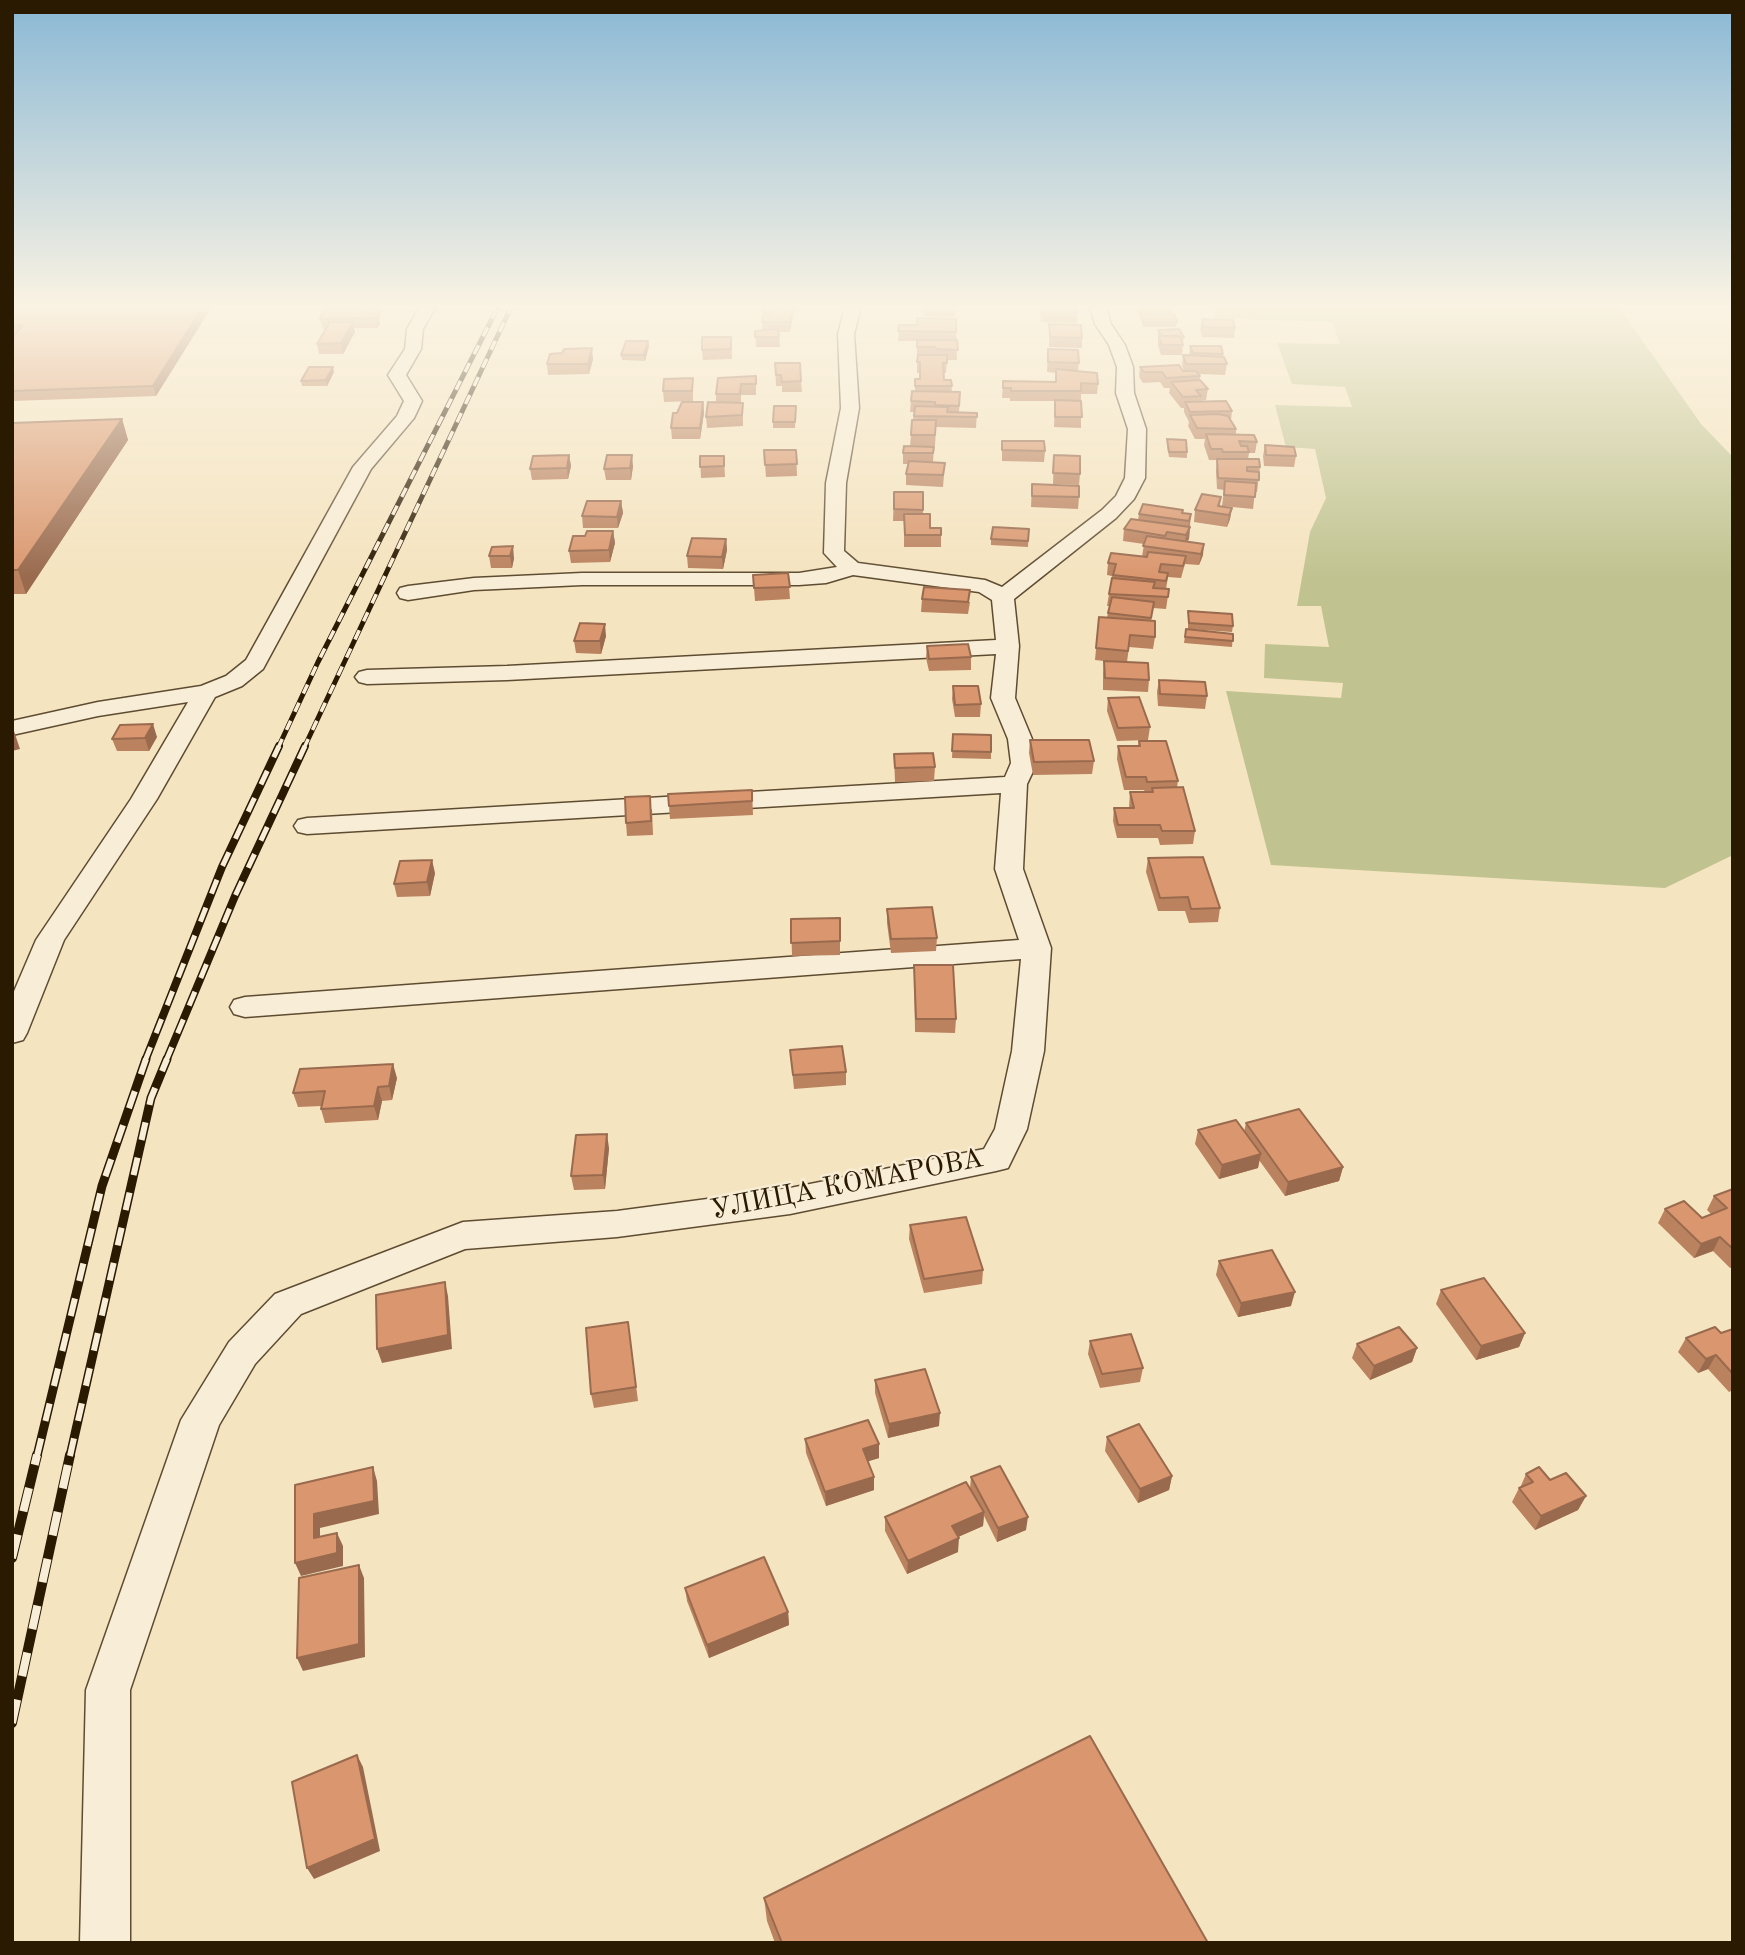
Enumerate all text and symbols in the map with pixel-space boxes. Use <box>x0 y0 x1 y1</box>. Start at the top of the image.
street label: УЛИЦА КОМАРОВА <box>708 1142 986 1228</box>

